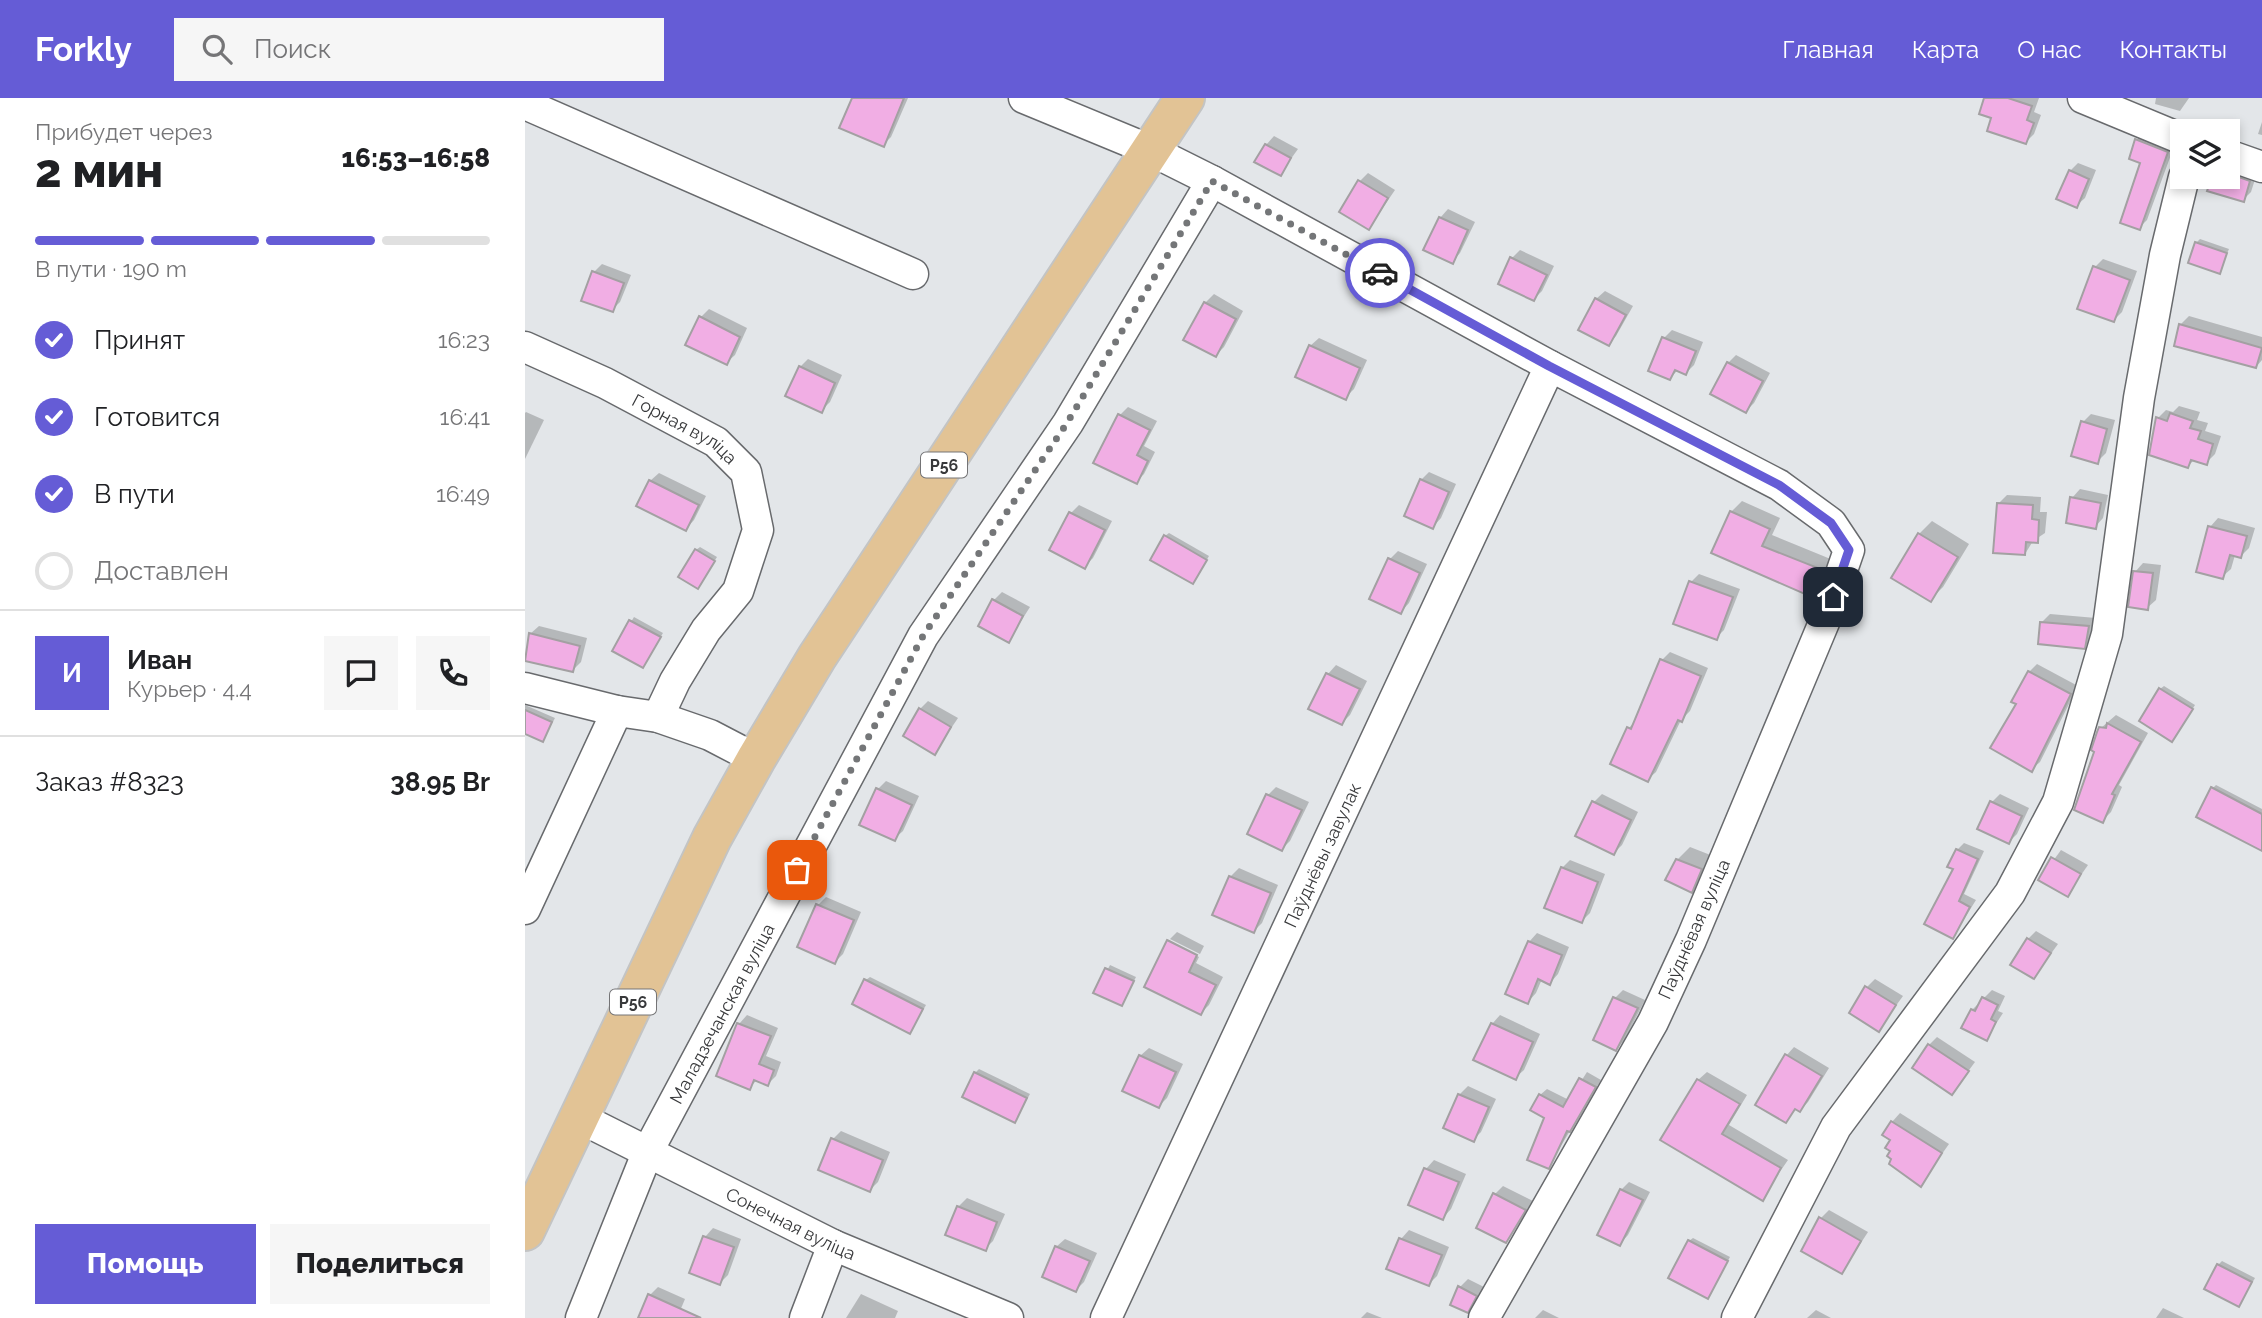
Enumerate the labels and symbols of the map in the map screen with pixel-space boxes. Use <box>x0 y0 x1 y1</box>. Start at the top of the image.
courier <box>1345 238 1415 308</box>
street label: Горная вуліца <box>629 389 742 468</box>
road number: Р56 <box>921 452 967 478</box>
pin <box>1803 567 1863 627</box>
street label: Паўднёвы завулак <box>1279 779 1365 931</box>
pin <box>767 840 827 900</box>
street label: Паўднёвая вуліца <box>1654 856 1734 1002</box>
street label: Маладзечанская вуліца <box>665 920 778 1107</box>
road number: Р56 <box>610 989 656 1014</box>
street label: Сонечная вуліца <box>723 1183 859 1264</box>

